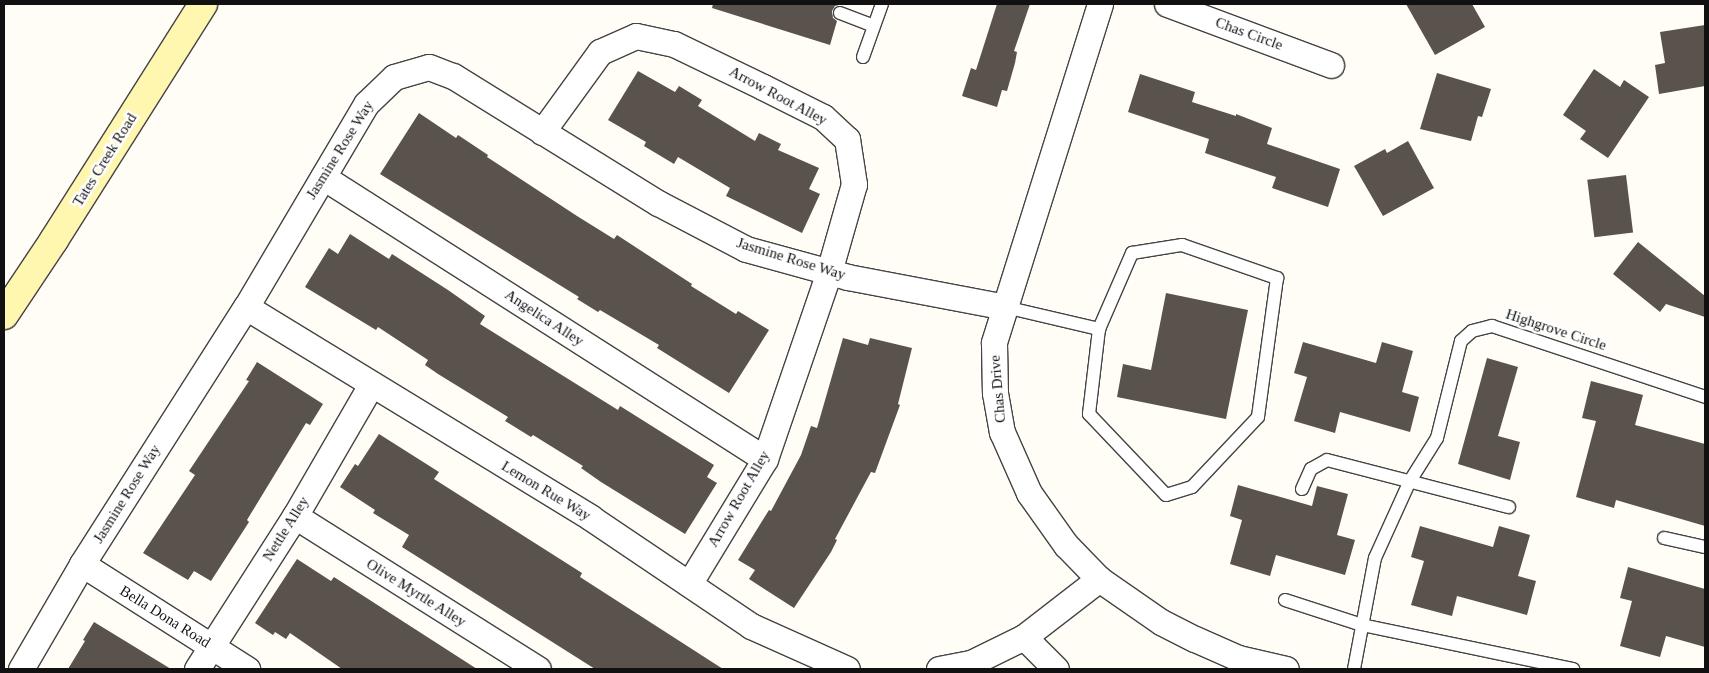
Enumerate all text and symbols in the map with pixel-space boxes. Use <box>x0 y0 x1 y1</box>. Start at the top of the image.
street label: Chas Circle <box>1213 14 1285 54</box>
street label: Arrow Root Alley <box>726 62 830 130</box>
street label: Jasmine Rose Way <box>302 97 378 203</box>
street label: Tates Creek Road <box>69 110 141 210</box>
street label: Jasmine Rose Way <box>734 234 848 284</box>
street label: Angelica Alley <box>501 286 587 350</box>
street label: Highgrove Circle <box>1504 305 1608 355</box>
street label: Chas Drive <box>986 354 1010 424</box>
street label: Jasmine Rose Way <box>89 441 165 547</box>
street label: Arrow Root Alley <box>704 447 774 551</box>
street label: Lemon Rue Way <box>498 457 594 525</box>
street label: Nettle Alley <box>259 493 313 565</box>
street label: Olive Myrtle Alley <box>362 555 470 631</box>
street label: Bella Dona Road <box>116 582 214 652</box>

